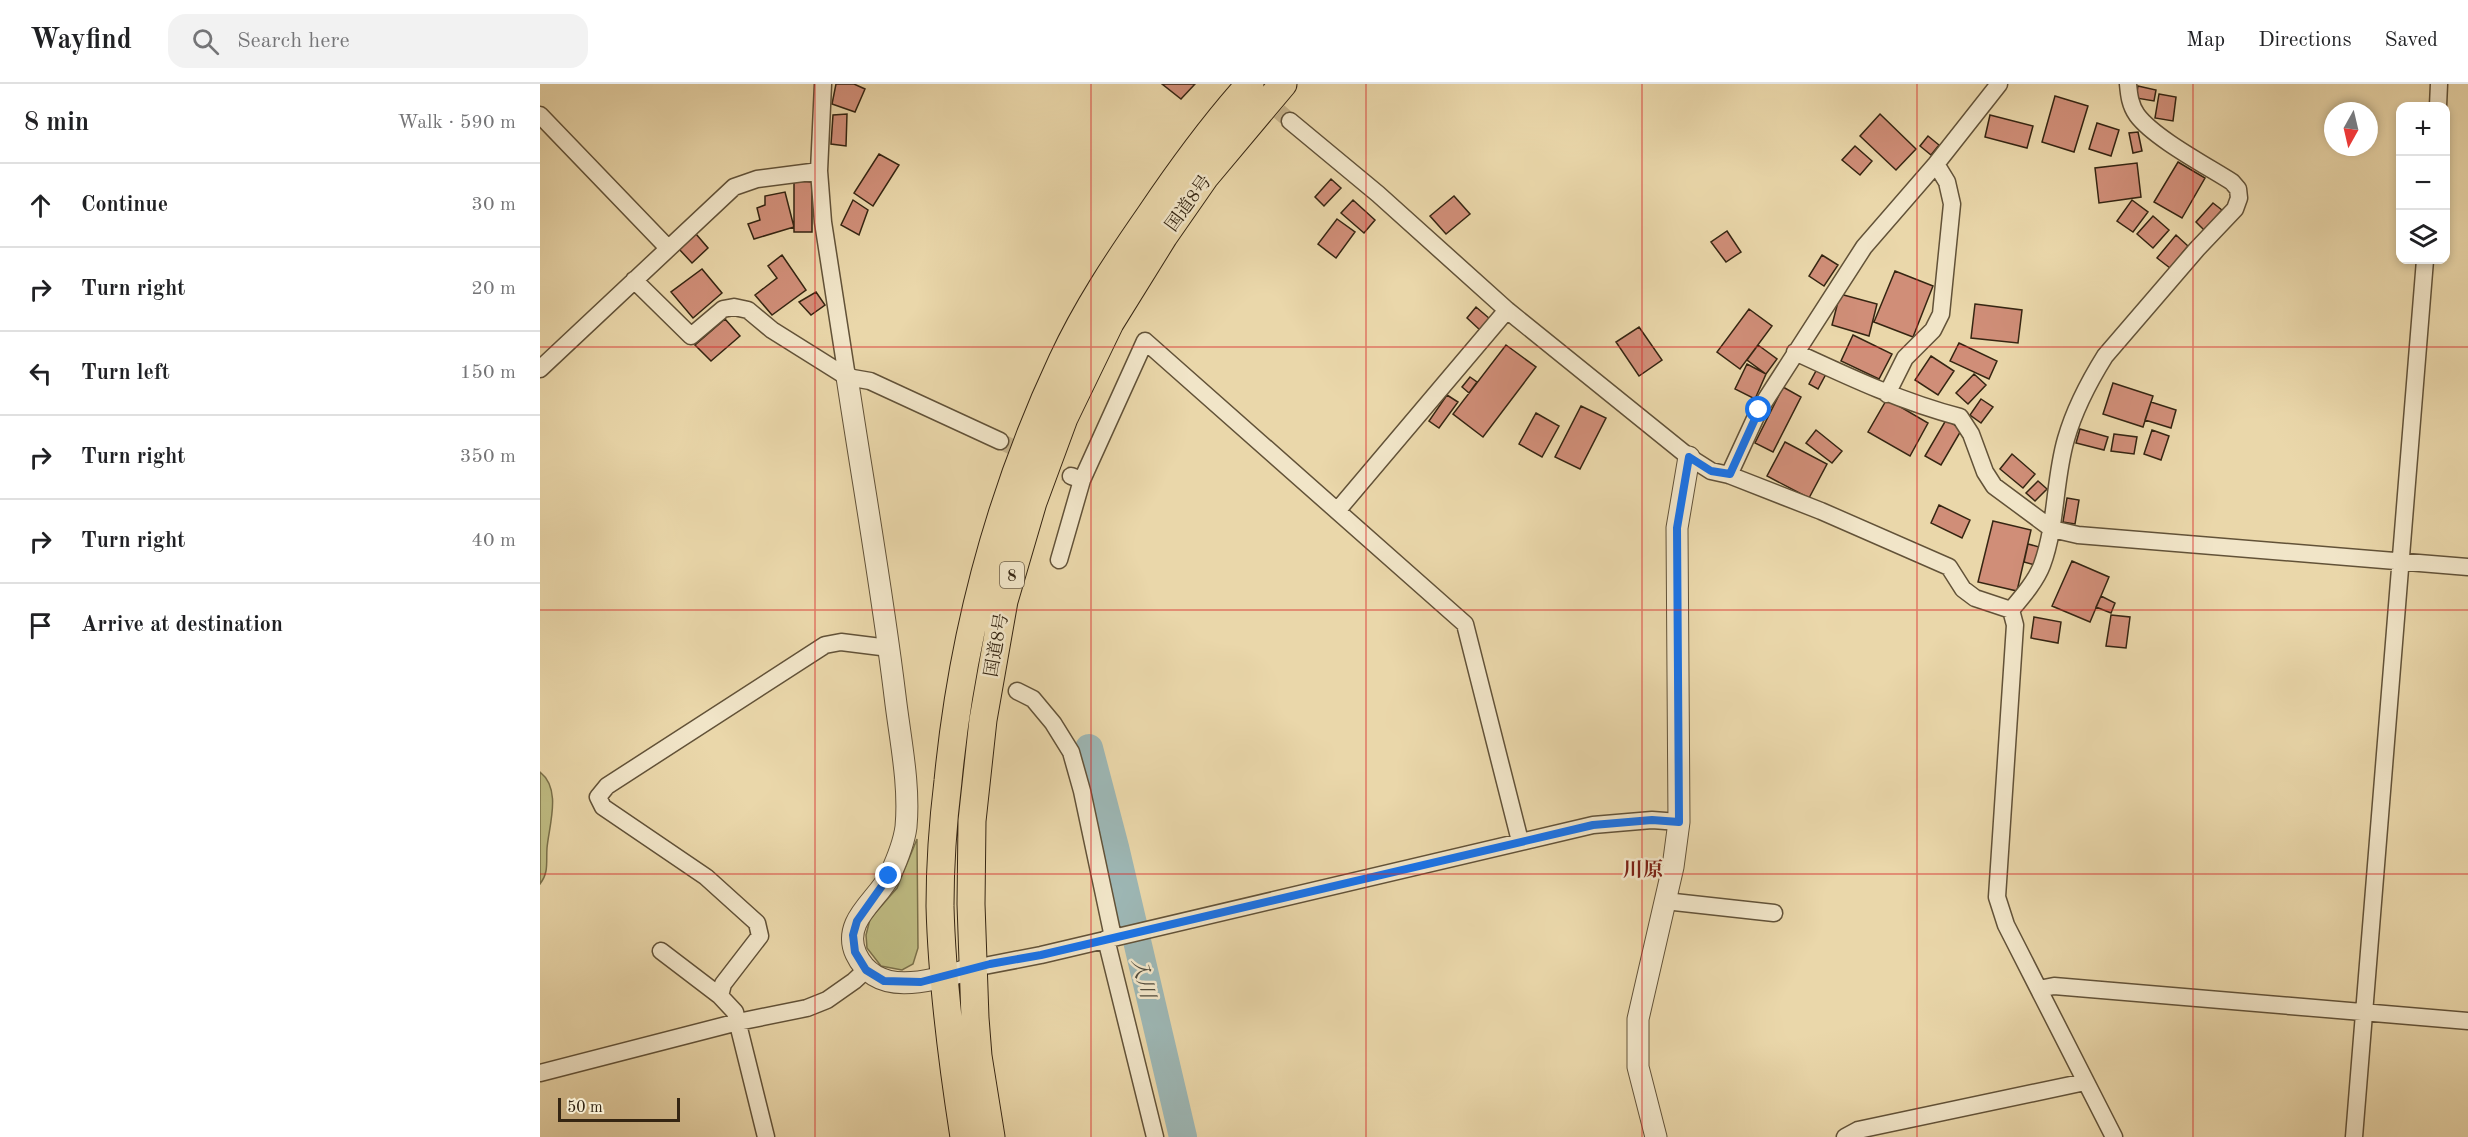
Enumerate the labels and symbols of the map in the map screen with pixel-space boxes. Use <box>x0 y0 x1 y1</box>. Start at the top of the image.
north arrow <box>2324 102 2378 156</box>
street label: 国道8号 <box>1161 171 1215 235</box>
route start <box>1745 396 1771 422</box>
road number: 8 <box>1000 562 1024 588</box>
street label: 国道8号 <box>981 612 1011 678</box>
district label: 川原 <box>1623 858 1663 881</box>
route end <box>875 862 901 888</box>
water label: 入川 <box>1128 956 1159 1002</box>
scale bar <box>558 1095 680 1122</box>

